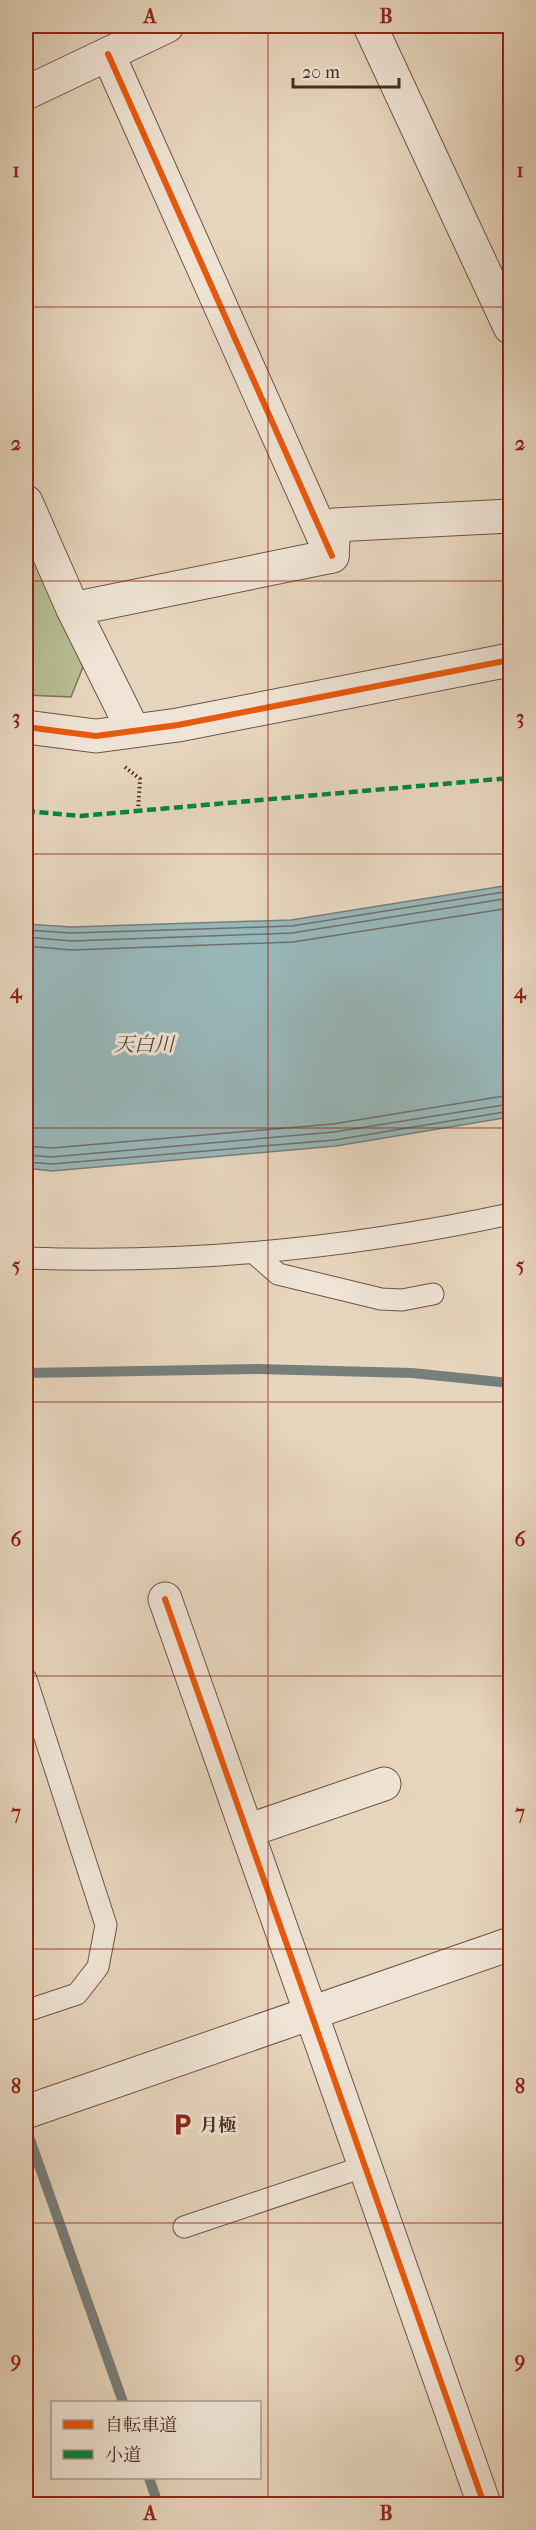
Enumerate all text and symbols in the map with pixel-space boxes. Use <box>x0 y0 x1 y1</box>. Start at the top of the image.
text: A <box>142 5 158 28</box>
text: B <box>379 5 393 28</box>
scale bar <box>293 51 400 89</box>
text: 20 m <box>302 62 340 83</box>
text: 1 <box>12 159 20 182</box>
text: 1 <box>516 159 524 182</box>
text: 2 <box>11 432 21 455</box>
text: 2 <box>515 432 525 455</box>
text: 3 <box>12 706 20 729</box>
text: 3 <box>516 706 524 729</box>
text: 4 <box>9 980 23 1004</box>
text: 4 <box>513 980 527 1004</box>
water label: 天白川 <box>114 1033 176 1056</box>
text: 5 <box>12 1254 21 1277</box>
text: 5 <box>516 1254 525 1277</box>
text: 6 <box>11 1528 23 1551</box>
text: 6 <box>515 1528 527 1551</box>
text: 7 <box>10 1801 21 1824</box>
text: 7 <box>514 1801 525 1824</box>
text: 8 <box>11 2075 21 2098</box>
text: 8 <box>515 2075 525 2098</box>
parking icon: 月極 <box>169 2112 195 2138</box>
place label: 月極 <box>200 2115 236 2136</box>
text: 9 <box>10 2349 21 2372</box>
text: 9 <box>514 2349 525 2372</box>
legend <box>51 2401 261 2479</box>
text: 自転車道 <box>105 2415 177 2436</box>
text: 小道 <box>105 2445 141 2466</box>
text: A <box>142 2502 158 2525</box>
text: B <box>379 2502 393 2525</box>

